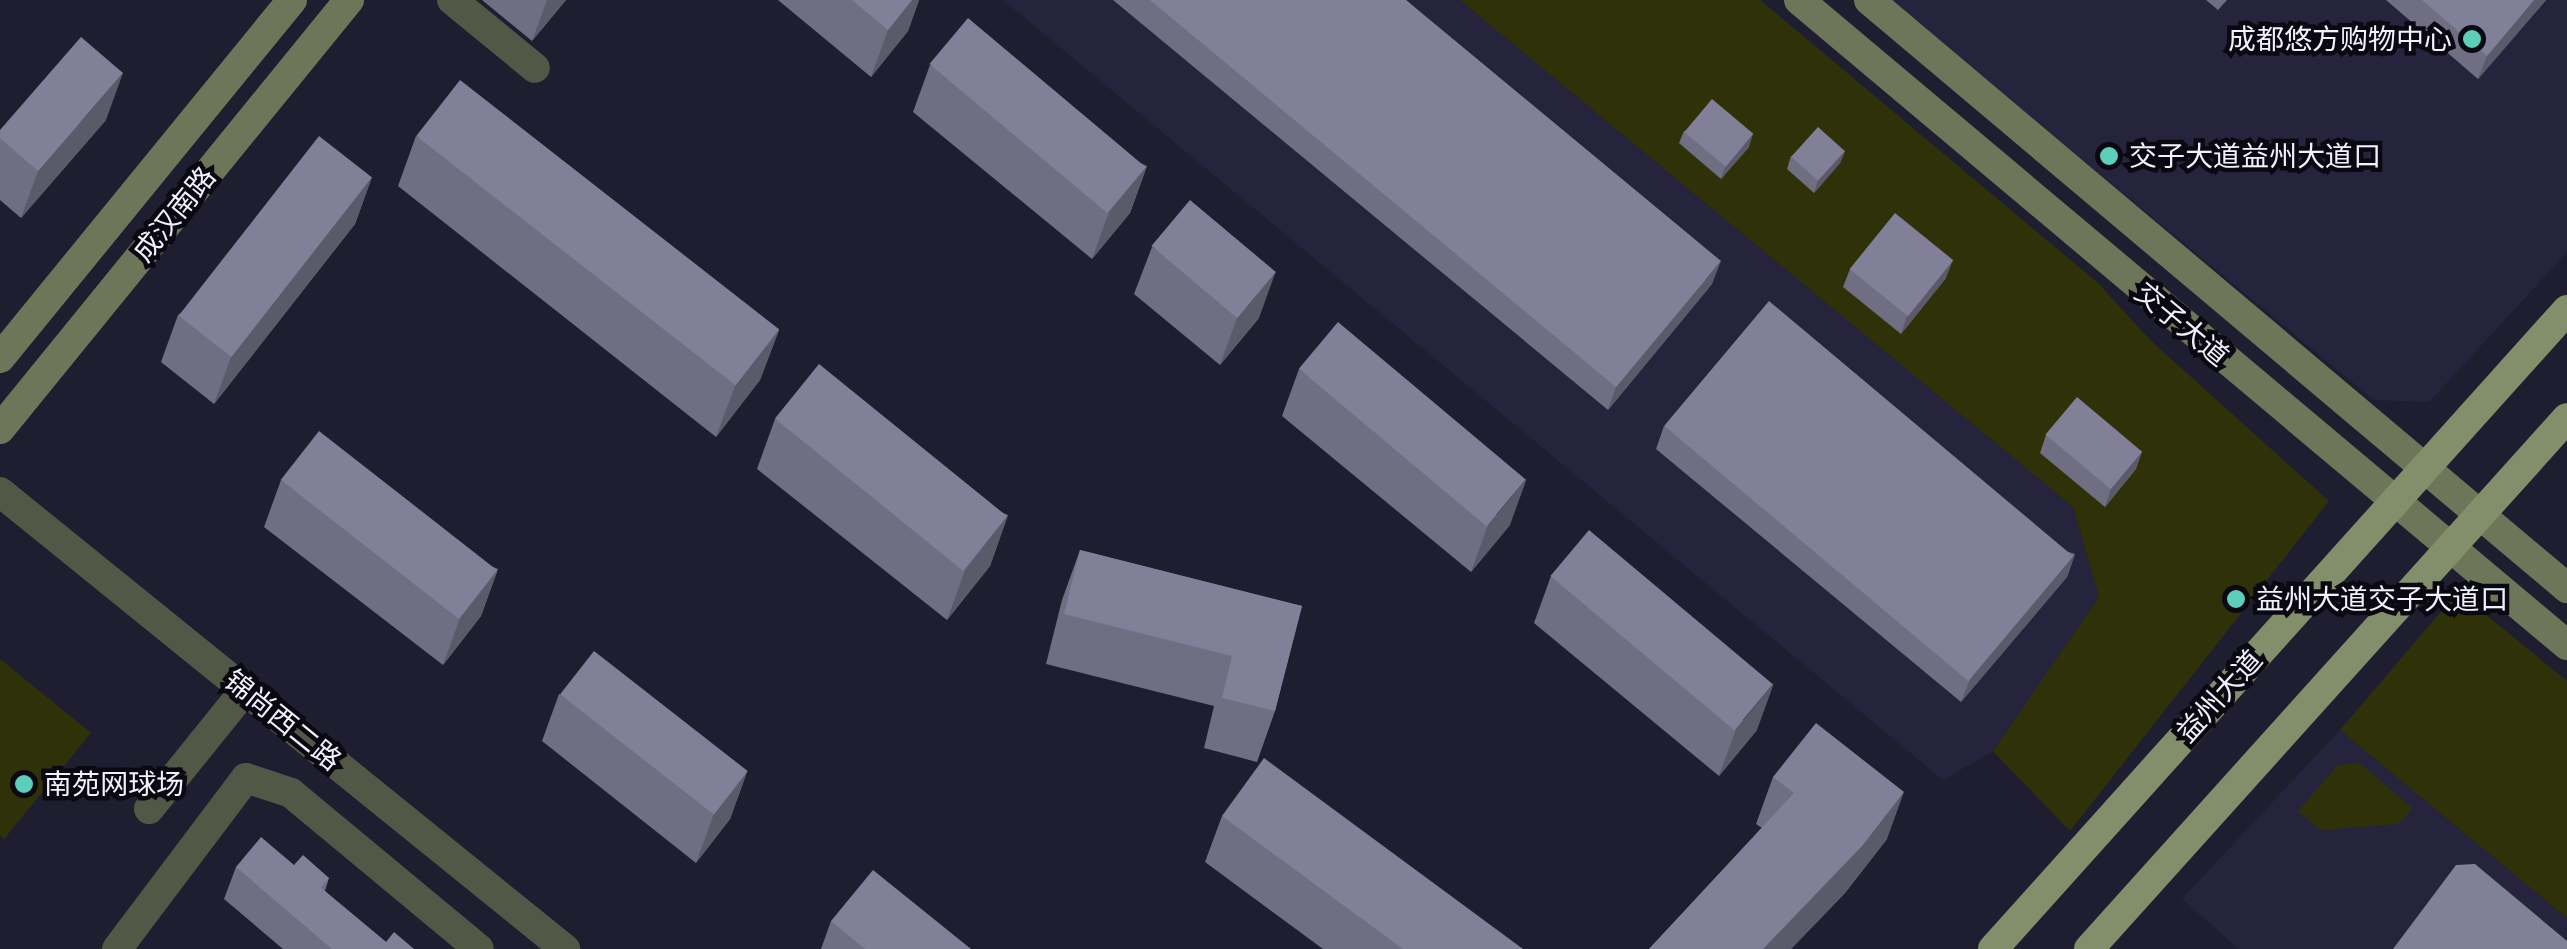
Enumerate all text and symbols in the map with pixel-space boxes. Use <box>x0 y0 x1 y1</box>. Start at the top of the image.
place label: 成都悠方购物中心 <box>2228 22 2452 56</box>
marker: 成都悠方购物中心 <box>2461 28 2483 50</box>
place label: 交子大道益州大道口 <box>2129 139 2381 173</box>
marker: 交子大道益州大道口 <box>2098 145 2120 167</box>
street label: 成汉南路 <box>126 160 222 268</box>
street label: 交子大道 <box>2128 275 2236 373</box>
place label: 益州大道交子大道口 <box>2256 582 2508 616</box>
marker: 益州大道交子大道口 <box>2225 588 2247 610</box>
street label: 益州大道 <box>2169 643 2269 749</box>
street label: 锦尚西二路 <box>218 663 348 777</box>
place label: 南苑网球场 <box>44 767 184 801</box>
marker: 南苑网球场 <box>13 773 35 795</box>

